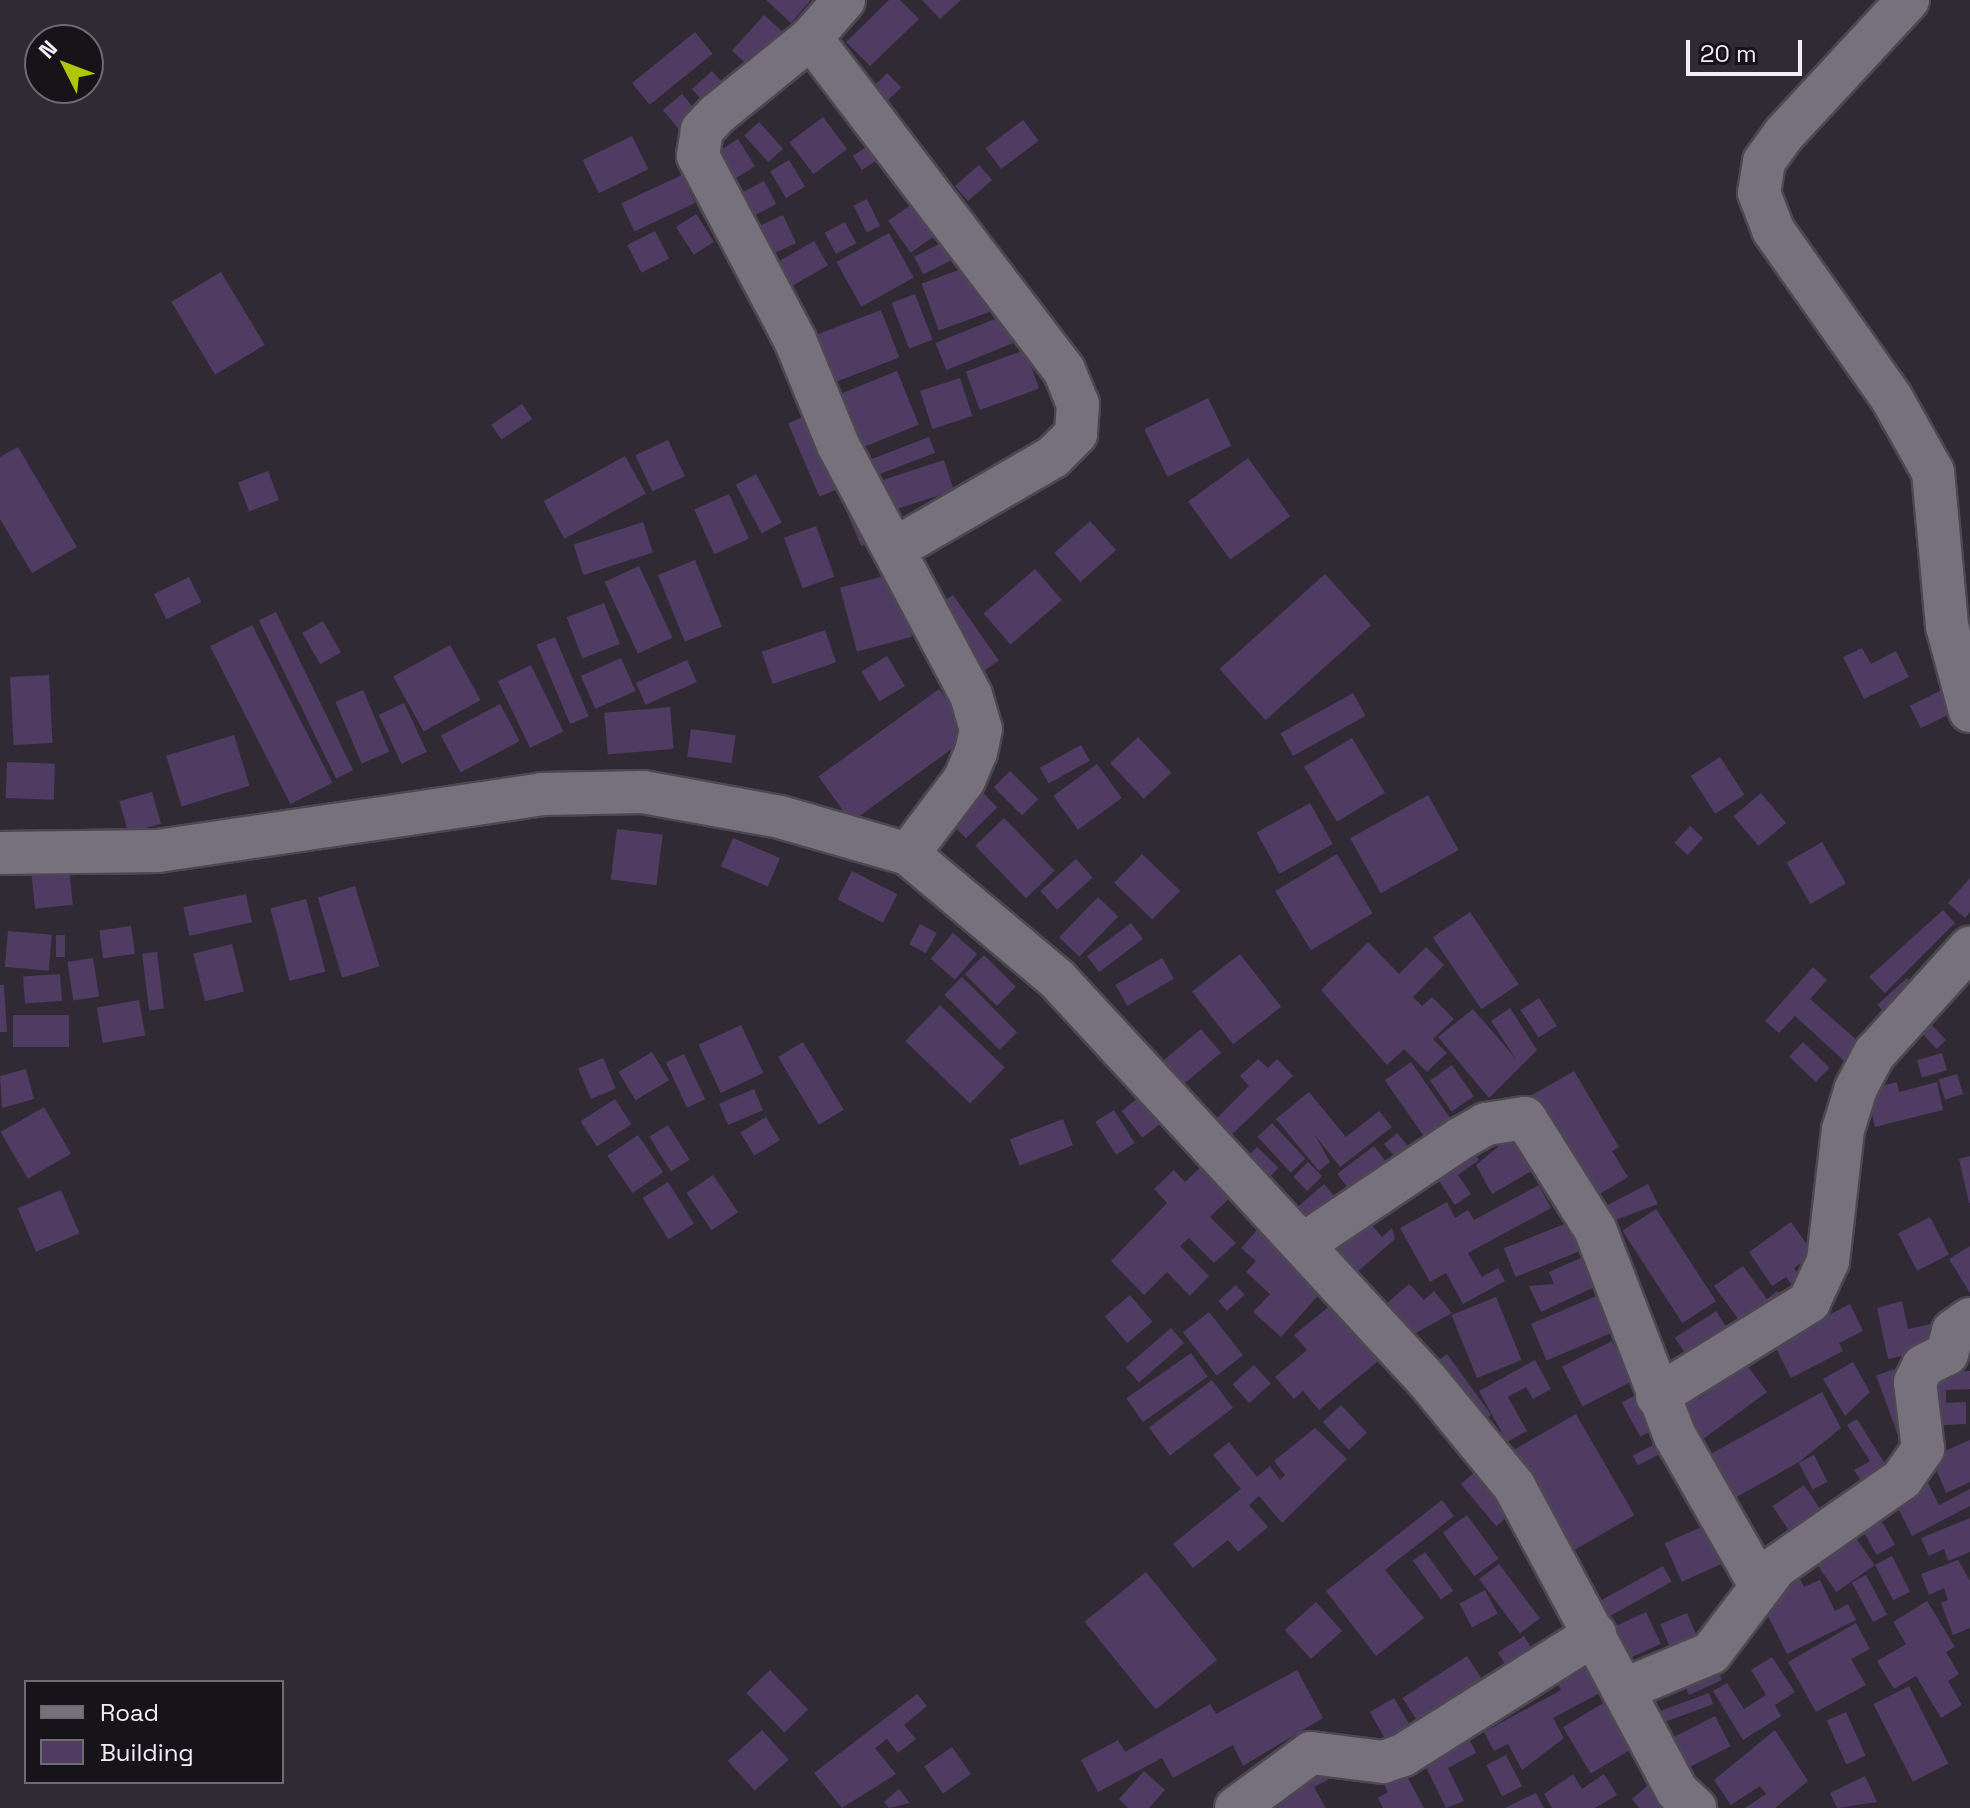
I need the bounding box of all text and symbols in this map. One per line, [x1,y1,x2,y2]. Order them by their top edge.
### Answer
north arrow [24,24,104,104]
scale bar [1690,24,1806,74]
text: N [32,34,63,64]
text: 20 m [1700,38,1757,69]
legend [24,1680,284,1784]
text: Road [100,1697,159,1728]
text: Building [100,1737,194,1768]

